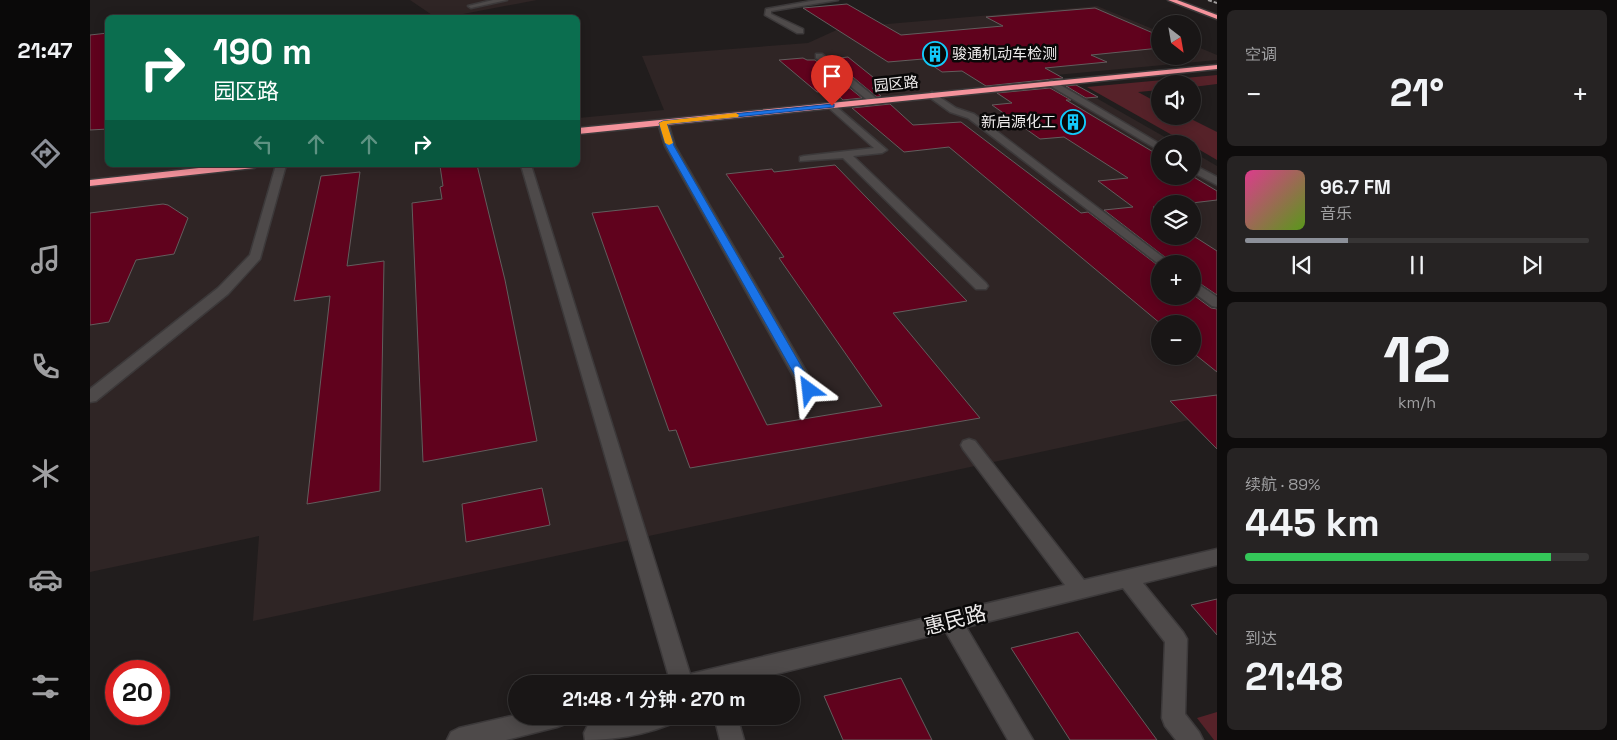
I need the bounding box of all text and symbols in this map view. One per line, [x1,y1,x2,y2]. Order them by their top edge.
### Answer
north arrow [1151,15,1201,65]
map controls [1151,15,1201,365]
text: 190 m [213,30,312,74]
icon: right [130,35,195,100]
text: 21:47 [18,36,72,64]
building icon: 骏通机动车检测 [922,41,948,67]
place label: 骏通机动车检测 [952,44,1057,63]
text: 空调 [1245,44,1277,65]
pin [811,55,853,106]
icon: arrive [818,62,846,90]
text: 21° [1390,69,1444,117]
street label: 园区路 [873,72,919,95]
button: sound [1151,75,1201,125]
text: − [1245,76,1262,112]
text: + [1572,76,1589,112]
text: 园区路 [213,77,279,105]
building icon: 新启源化工 [1060,109,1086,135]
place label: 新启源化工 [981,112,1056,131]
icon: left [249,130,277,158]
icon: ahead [302,130,330,158]
icon: ahead [355,130,383,158]
icon: right [408,130,436,158]
button: search [1151,135,1201,185]
icon: directions [28,136,63,171]
text: 96.7 FM [1320,175,1391,200]
button: layers [1151,195,1201,245]
text: 音乐 [1320,203,1352,224]
icon: music [28,242,63,277]
icon: previous [1288,251,1316,279]
icon: pause [1403,251,1431,279]
icon: next [1518,251,1546,279]
button: + [1151,255,1201,305]
button: − [1151,315,1201,365]
text: 12 [1383,318,1451,401]
icon: phone [28,349,63,384]
position arrow [782,363,834,415]
text: km/h [1398,392,1436,413]
icon: climate [28,456,63,491]
text: 续航 · 89% [1245,474,1320,495]
text: 445 km [1245,499,1380,547]
icon: car [28,562,63,597]
street label: 惠民路 [921,599,989,640]
text: 到达 [1245,628,1277,649]
text: 21:48 [1245,653,1343,701]
speed limit sign: 20 [105,660,170,725]
icon: filters [28,669,63,704]
text: 21:48 · 1 分钟 · 270 m [563,687,745,712]

